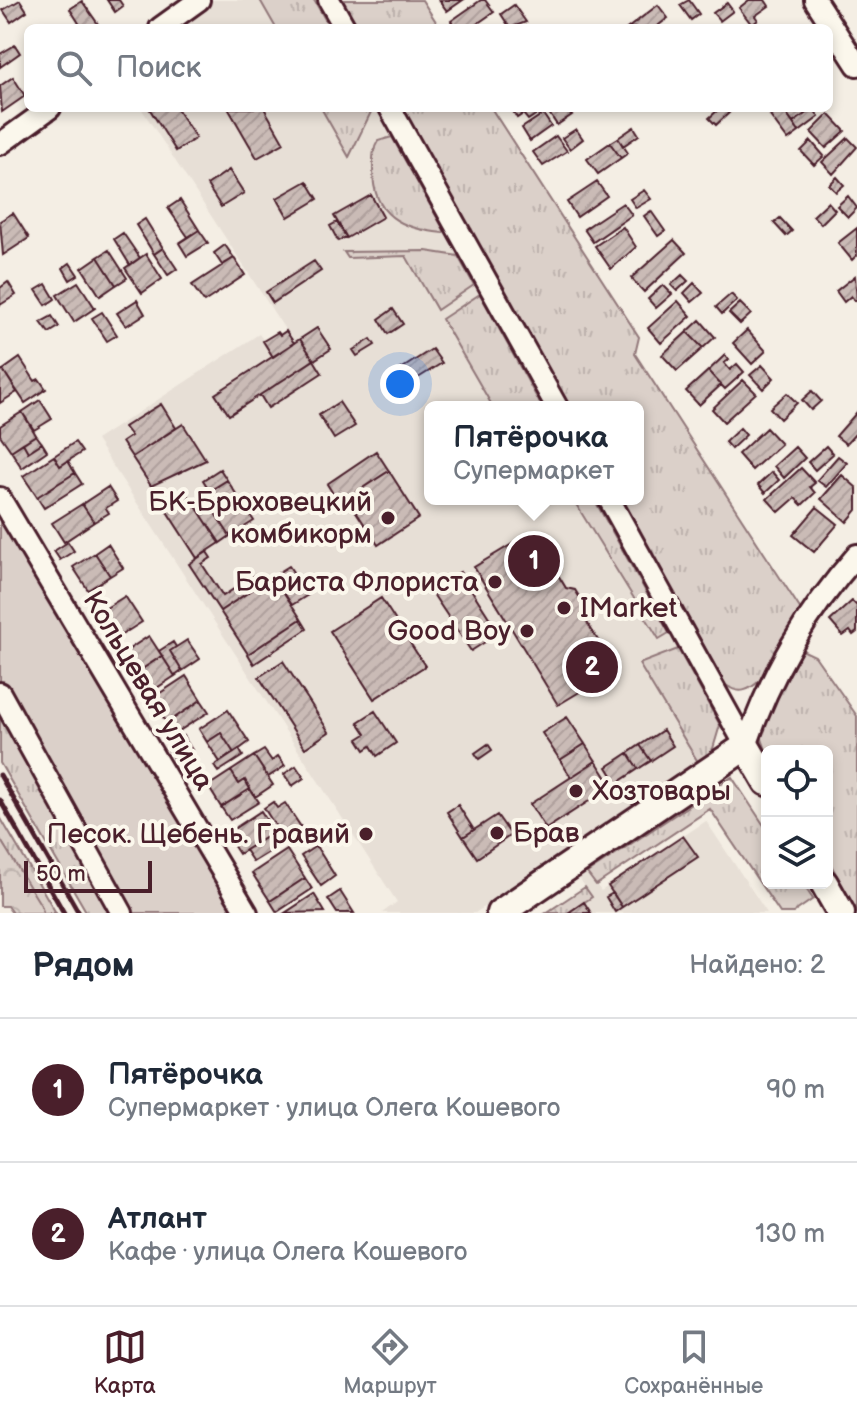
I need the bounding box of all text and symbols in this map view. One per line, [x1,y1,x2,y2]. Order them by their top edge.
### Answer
search box [24,24,833,112]
icon: search [52,46,96,90]
text: Поиск [116,50,202,86]
your location [380,364,420,404]
popup [424,401,644,505]
text: Пятёрочка [453,420,608,456]
text: Супермаркет [453,456,615,487]
place label: БК-Брюховецкий комбикорм [148,486,372,551]
marker: БК-Брюховецкий комбикорм [379,509,397,527]
pin: 1 [508,531,560,591]
place label: Бариста Флориста [235,566,479,599]
marker: Бариста Флориста [486,573,504,591]
street label: Кольцевая улица [76,586,221,797]
place label: IMarket [580,592,678,625]
marker: IMarket [555,599,573,617]
place label: Good Boy [387,615,511,648]
marker: Good Boy [518,622,536,640]
pin: 2 [566,637,618,697]
map controls [761,745,833,889]
button: locate [761,745,833,817]
place label: Хозтовары [592,775,731,808]
marker: Хозтовары [567,782,585,800]
place label: Брав [513,817,580,850]
button: layers [761,817,833,889]
place label: Песок. Щебень. Гравий [47,818,350,851]
marker: Брав [488,824,506,842]
marker: Песок. Щебень. Гравий [357,825,375,843]
scale bar [24,857,152,893]
text: 50 m [36,861,86,888]
text: Рядом [32,945,134,986]
text: Найдено: 2 [689,950,825,981]
text: Пятёрочка [108,1057,263,1093]
text: 1 [53,1075,63,1106]
text: 90 m [766,1075,825,1106]
text: Супермаркет · улица Олега Кошевого [108,1093,560,1124]
text: Атлант [108,1201,207,1237]
text: 2 [50,1219,66,1250]
text: 130 m [755,1219,825,1250]
text: Кафе · улица Олега Кошевого [108,1237,467,1268]
tab: Карта [94,1325,156,1400]
tab: Маршрут [343,1325,437,1400]
tab: Сохранённые [624,1325,763,1400]

